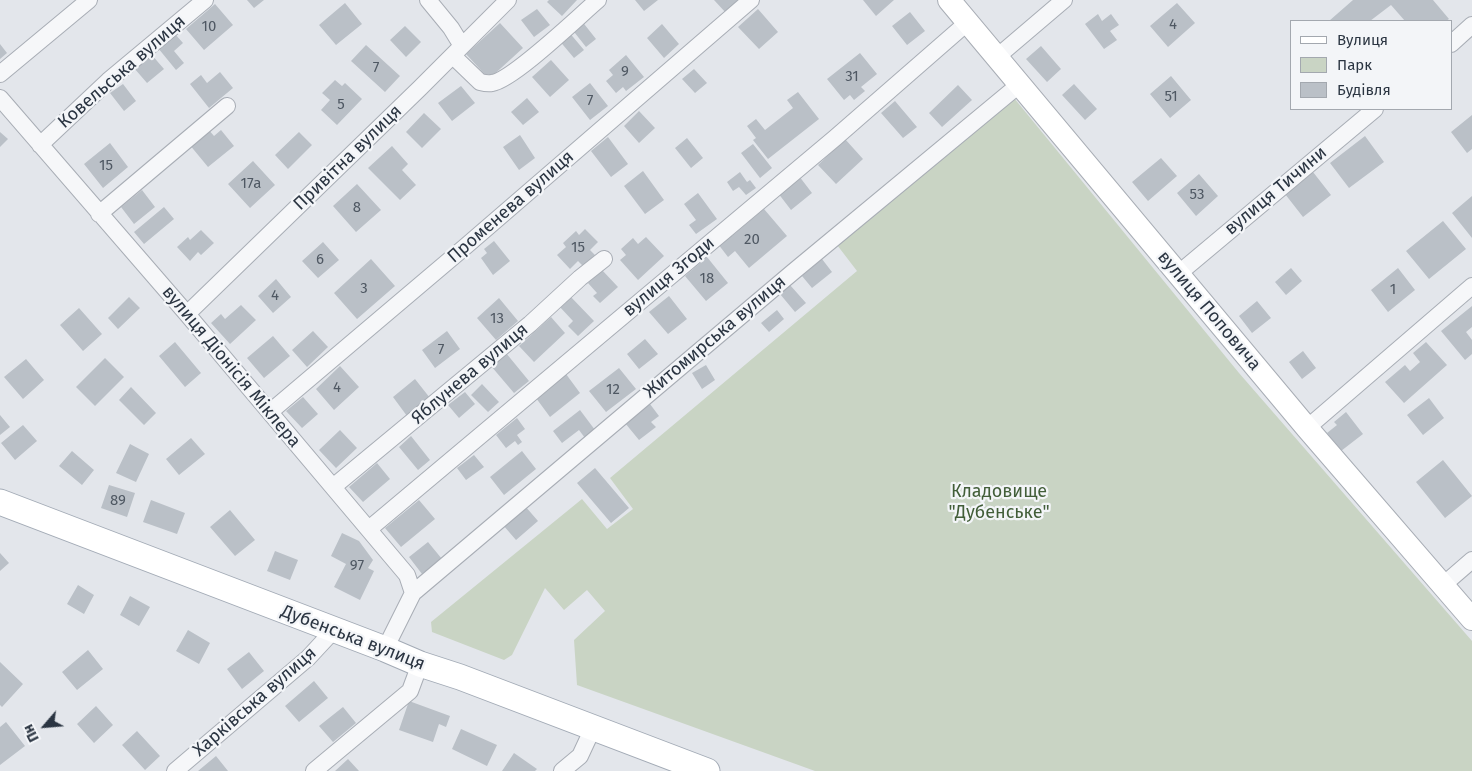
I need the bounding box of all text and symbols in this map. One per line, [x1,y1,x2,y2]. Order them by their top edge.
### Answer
street label: Ковельська вулиця [54,11,190,133]
house number: 4 [1169,16,1177,34]
house number: 10 [202,18,216,36]
legend [1290,20,1452,110]
text: Вулиця [1337,31,1388,49]
text: Парк [1337,56,1372,74]
house number: 7 [373,59,379,77]
house number: 9 [621,63,629,81]
house number: 31 [845,68,859,86]
text: Будівля [1337,81,1391,99]
house number: 51 [1164,88,1178,106]
house number: 7 [587,92,593,110]
house number: 5 [337,96,345,114]
street label: Привітна вулиця [289,101,407,215]
street label: вулиця Тичини [1221,142,1331,240]
street label: Променева вулиця [443,146,579,268]
house number: 15 [99,157,113,175]
house number: 17а [241,175,261,193]
house number: 53 [1190,186,1204,204]
house number: 8 [353,199,361,217]
house number: 20 [744,231,760,249]
street label: вулиця Згоди [619,232,719,322]
house number: 15 [571,239,585,257]
street label: вулиця Поповича [1153,247,1265,375]
house number: 6 [316,251,324,269]
house number: 18 [700,270,714,288]
street label: Житомирська вулиця [639,271,791,403]
house number: 3 [360,280,368,298]
house number: 1 [1390,281,1396,299]
street label: вулиця Діонісія Міклера [157,282,305,452]
house number: 4 [271,287,279,305]
house number: 13 [490,310,504,328]
street label: Яблунева вулиця [407,319,533,429]
house number: 7 [438,341,444,359]
house number: 4 [333,379,341,397]
house number: 12 [606,381,620,399]
park label: Кладовище "Дубенське" [948,481,1050,524]
house number: 89 [110,492,126,510]
house number: 97 [350,557,364,575]
street label: Дубенська вулиця [278,601,428,675]
street label: Харківська вулиця [189,643,321,761]
north arrow [20,701,70,751]
text: Пн [20,721,43,745]

